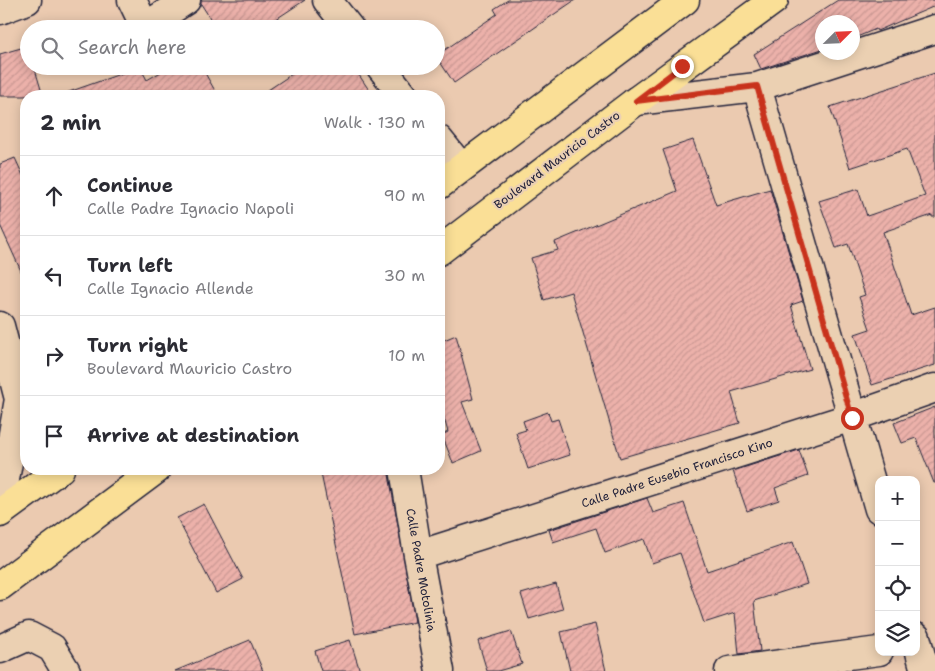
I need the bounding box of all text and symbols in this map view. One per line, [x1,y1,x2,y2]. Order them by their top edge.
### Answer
north arrow [815,15,860,60]
search box [20,20,445,75]
icon: search [38,34,66,62]
text: Search here [78,35,187,60]
route end [671,55,694,78]
street label: Boulevard Mauricio Castro [491,107,623,213]
text: 2 min [40,109,101,137]
text: Walk · 130 m [324,112,425,133]
text: Continue [87,173,173,198]
icon: ahead [40,182,68,210]
text: 90 m [384,185,425,206]
text: Calle Padre Ignacio Napoli [87,198,294,219]
text: Turn left [87,253,173,278]
icon: left [40,262,68,290]
text: 30 m [384,265,425,286]
text: Calle Ignacio Allende [87,278,254,299]
text: Turn right [87,333,188,358]
icon: right [40,342,68,370]
text: 10 m [388,345,425,366]
text: Boulevard Mauricio Castro [87,358,292,379]
route start [841,407,864,430]
icon: arrive [40,422,68,450]
text: Arrive at destination [87,423,299,448]
street label: Calle Padre Eusebio Francisco Kino [579,434,775,512]
map controls [875,476,920,656]
button: + [875,476,920,521]
street label: Calle Padre Motolinia [402,507,440,633]
button: − [875,521,920,566]
button: locate [875,566,920,611]
button: layers [875,611,920,656]

